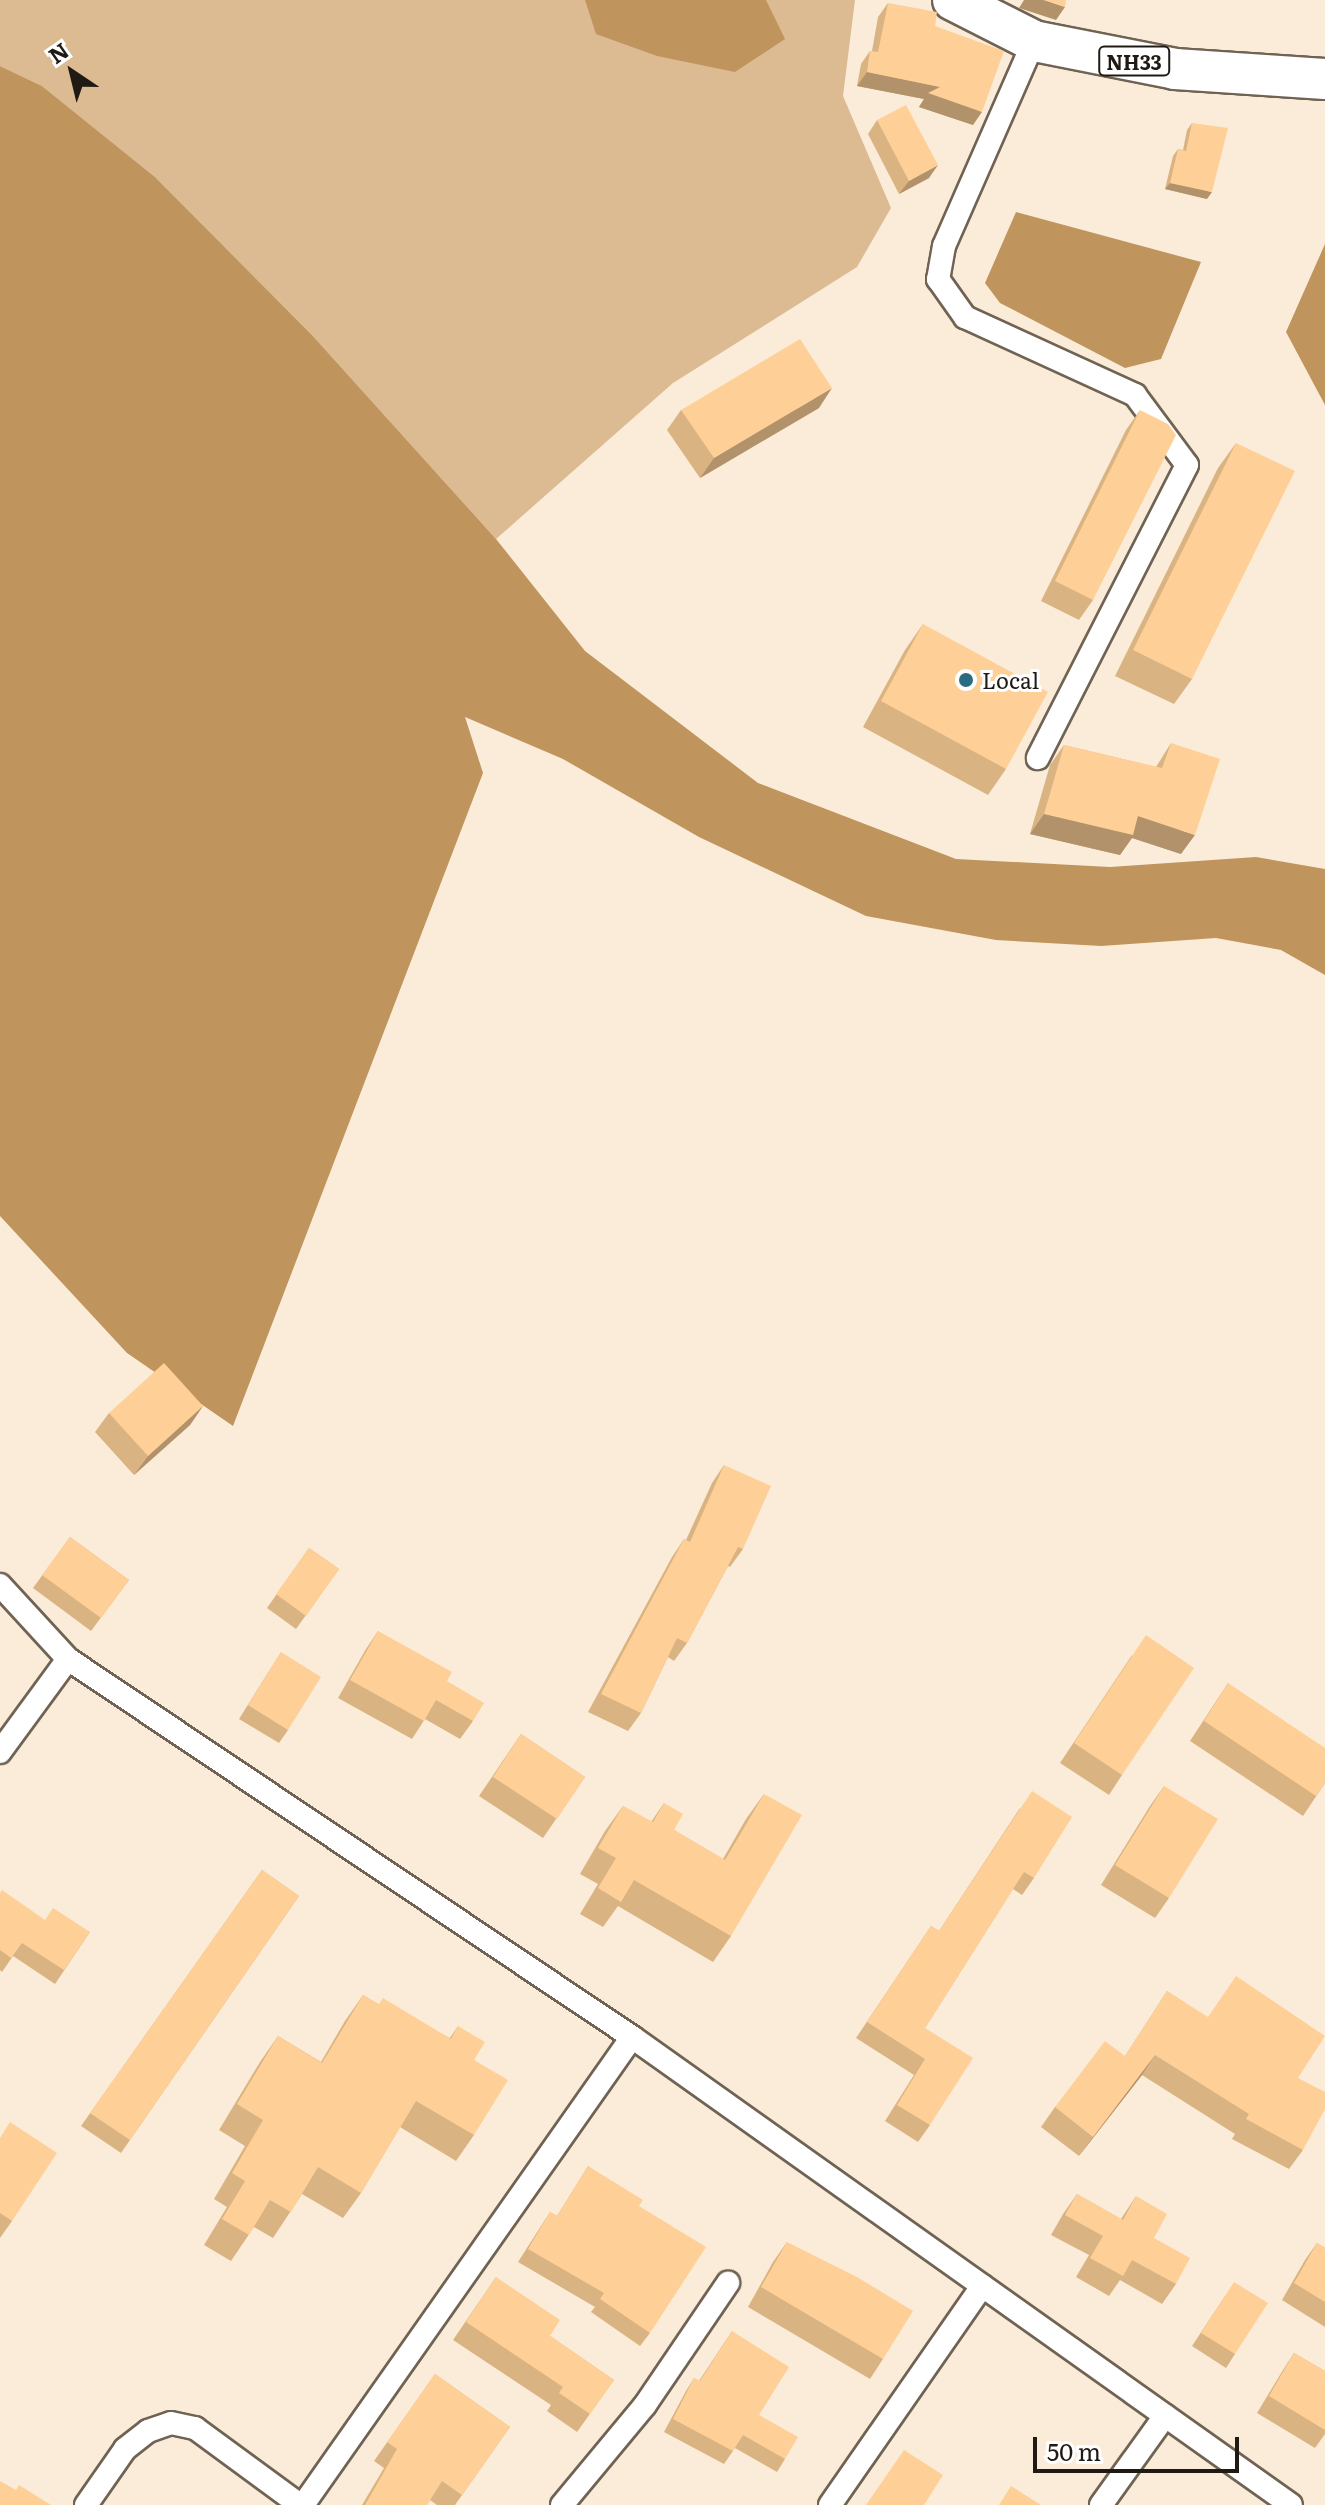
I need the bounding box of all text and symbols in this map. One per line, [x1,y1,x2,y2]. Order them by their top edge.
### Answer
north arrow [32,32,112,112]
text: N [41,33,75,71]
road number: NH33 [1098,45,1170,77]
place label: Local [982,667,1039,693]
marker: Local [957,671,975,689]
scale bar [1037,2421,1243,2471]
text: 50 m [1047,2433,1101,2468]

